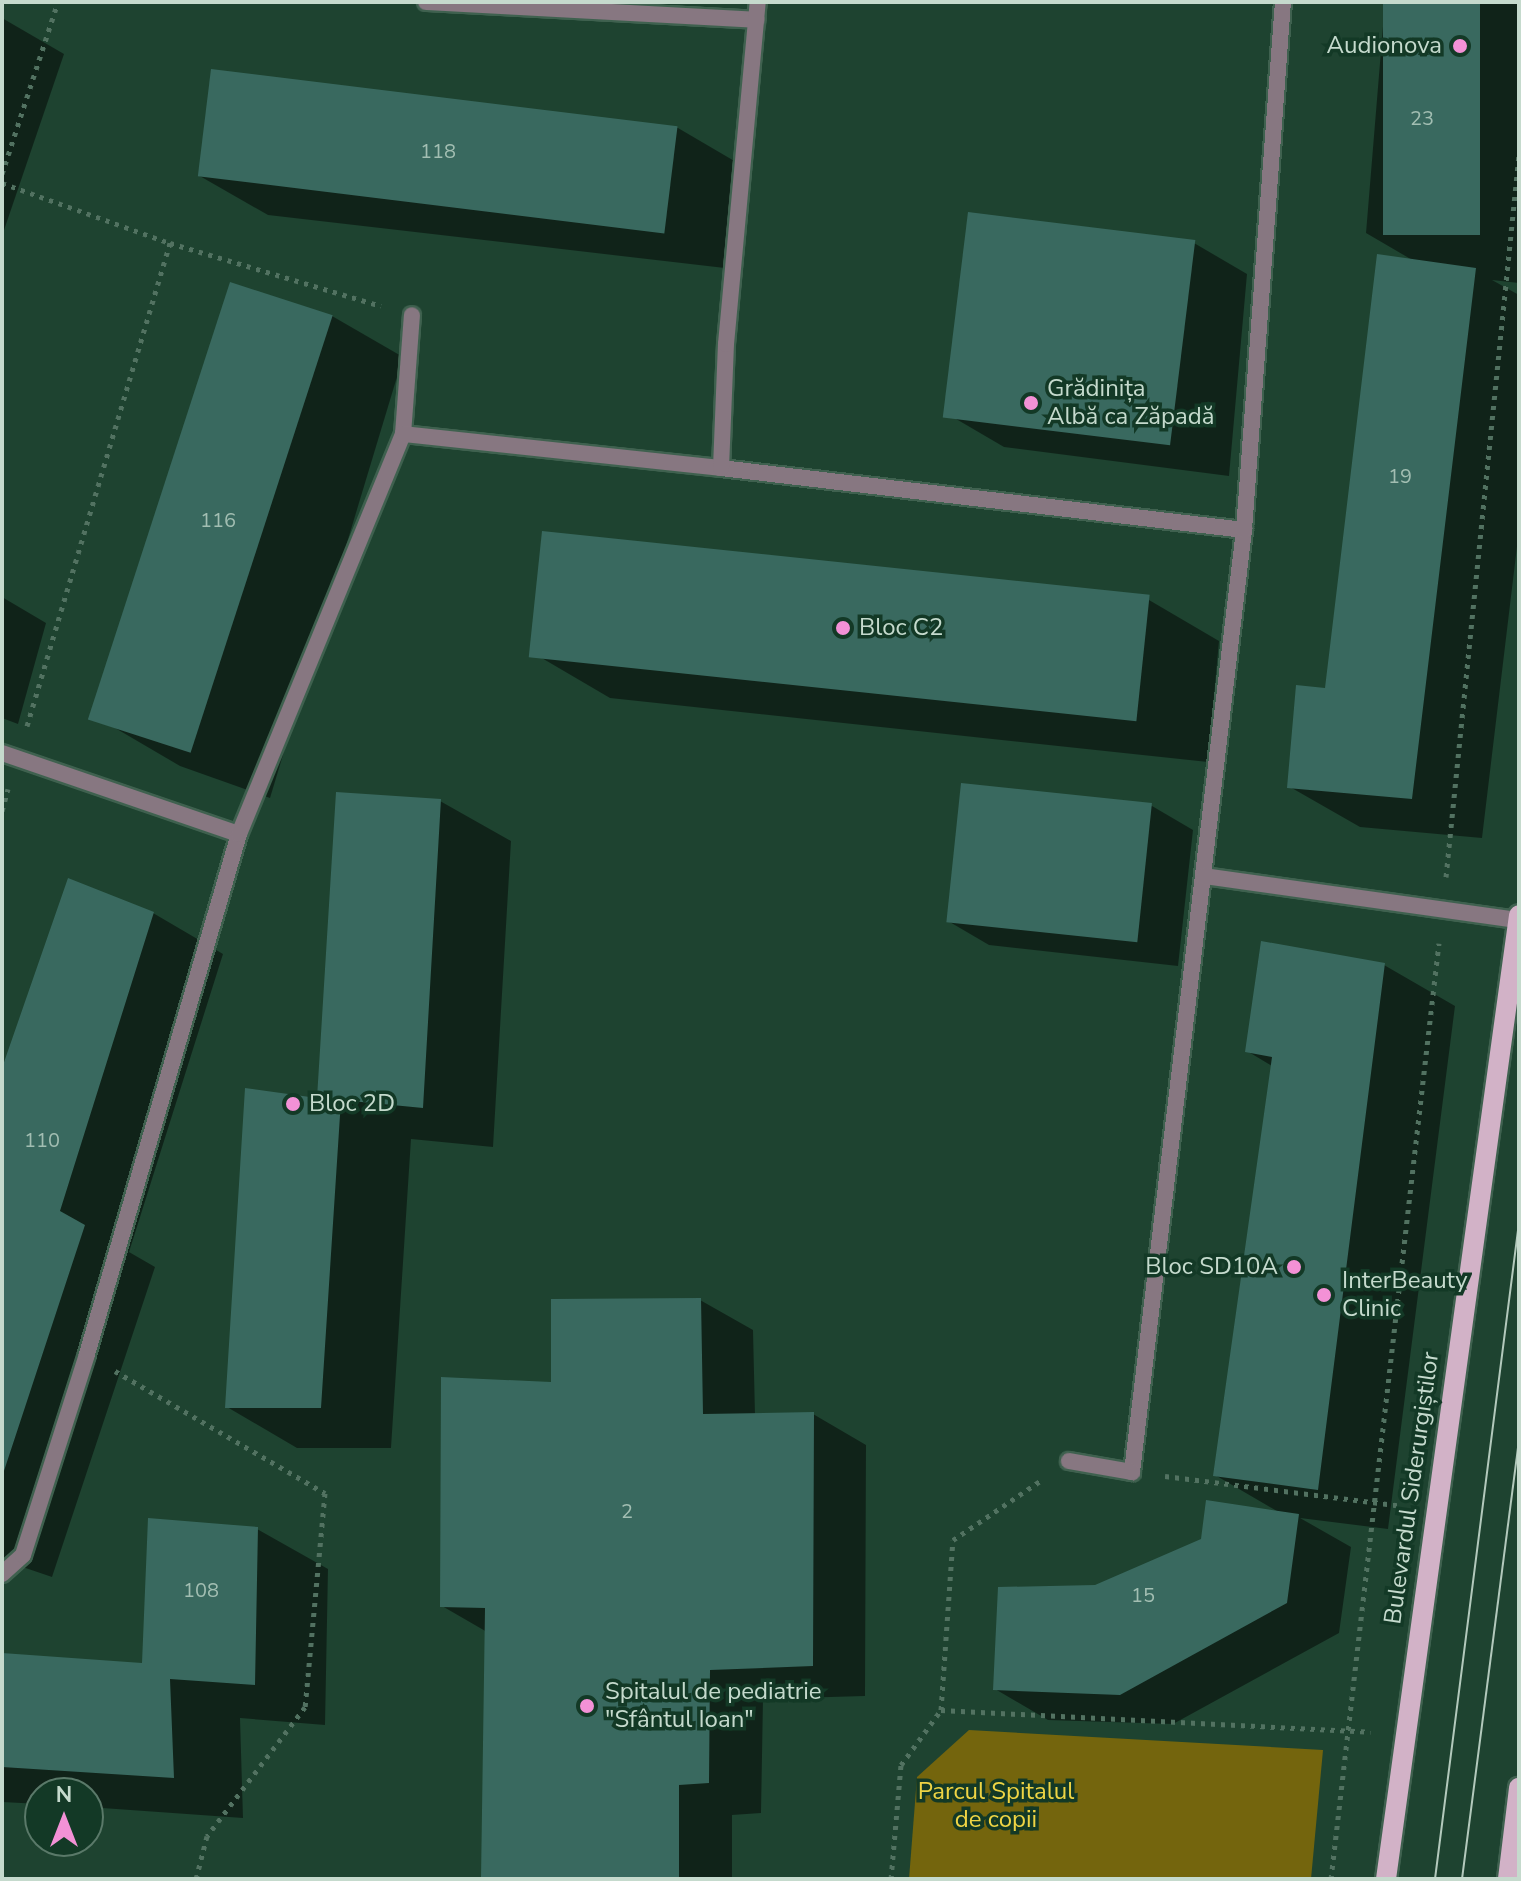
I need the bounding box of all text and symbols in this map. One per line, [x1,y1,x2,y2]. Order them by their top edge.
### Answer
place label: Audionova [1326,32,1442,60]
marker: Audionova [1449,35,1471,57]
house number: 23 [1410,106,1434,130]
house number: 118 [420,139,456,163]
place label: Grădinița Albă ca Zăpadă [1047,375,1214,431]
marker: Grădinița Albă ca Zăpadă [1022,394,1040,412]
house number: 19 [1388,464,1412,488]
house number: 116 [200,508,236,532]
place label: Bloc C2 [859,614,943,642]
marker: Bloc C2 [834,619,852,637]
place label: Bloc 2D [309,1090,395,1118]
marker: Bloc 2D [284,1095,302,1113]
house number: 110 [24,1128,60,1152]
place label: Bloc SD10A [1145,1253,1278,1281]
marker: Bloc SD10A [1285,1258,1303,1276]
place label: InterBeauty Clinic [1342,1267,1467,1323]
marker: InterBeauty Clinic [1313,1284,1335,1306]
street label: Bulevardul Siderurgiștilor [1379,1350,1445,1626]
house number: 2 [621,1499,633,1523]
house number: 108 [183,1578,219,1602]
house number: 15 [1131,1583,1155,1607]
place label: Spitalul de pediatrie "Sfântul Ioan" [605,1678,822,1734]
marker: Spitalul de pediatrie "Sfântul Ioan" [576,1695,598,1717]
north arrow [24,1777,104,1857]
park label: Parcul Spitalul de copii [918,1778,1074,1834]
text: N [56,1780,72,1810]

